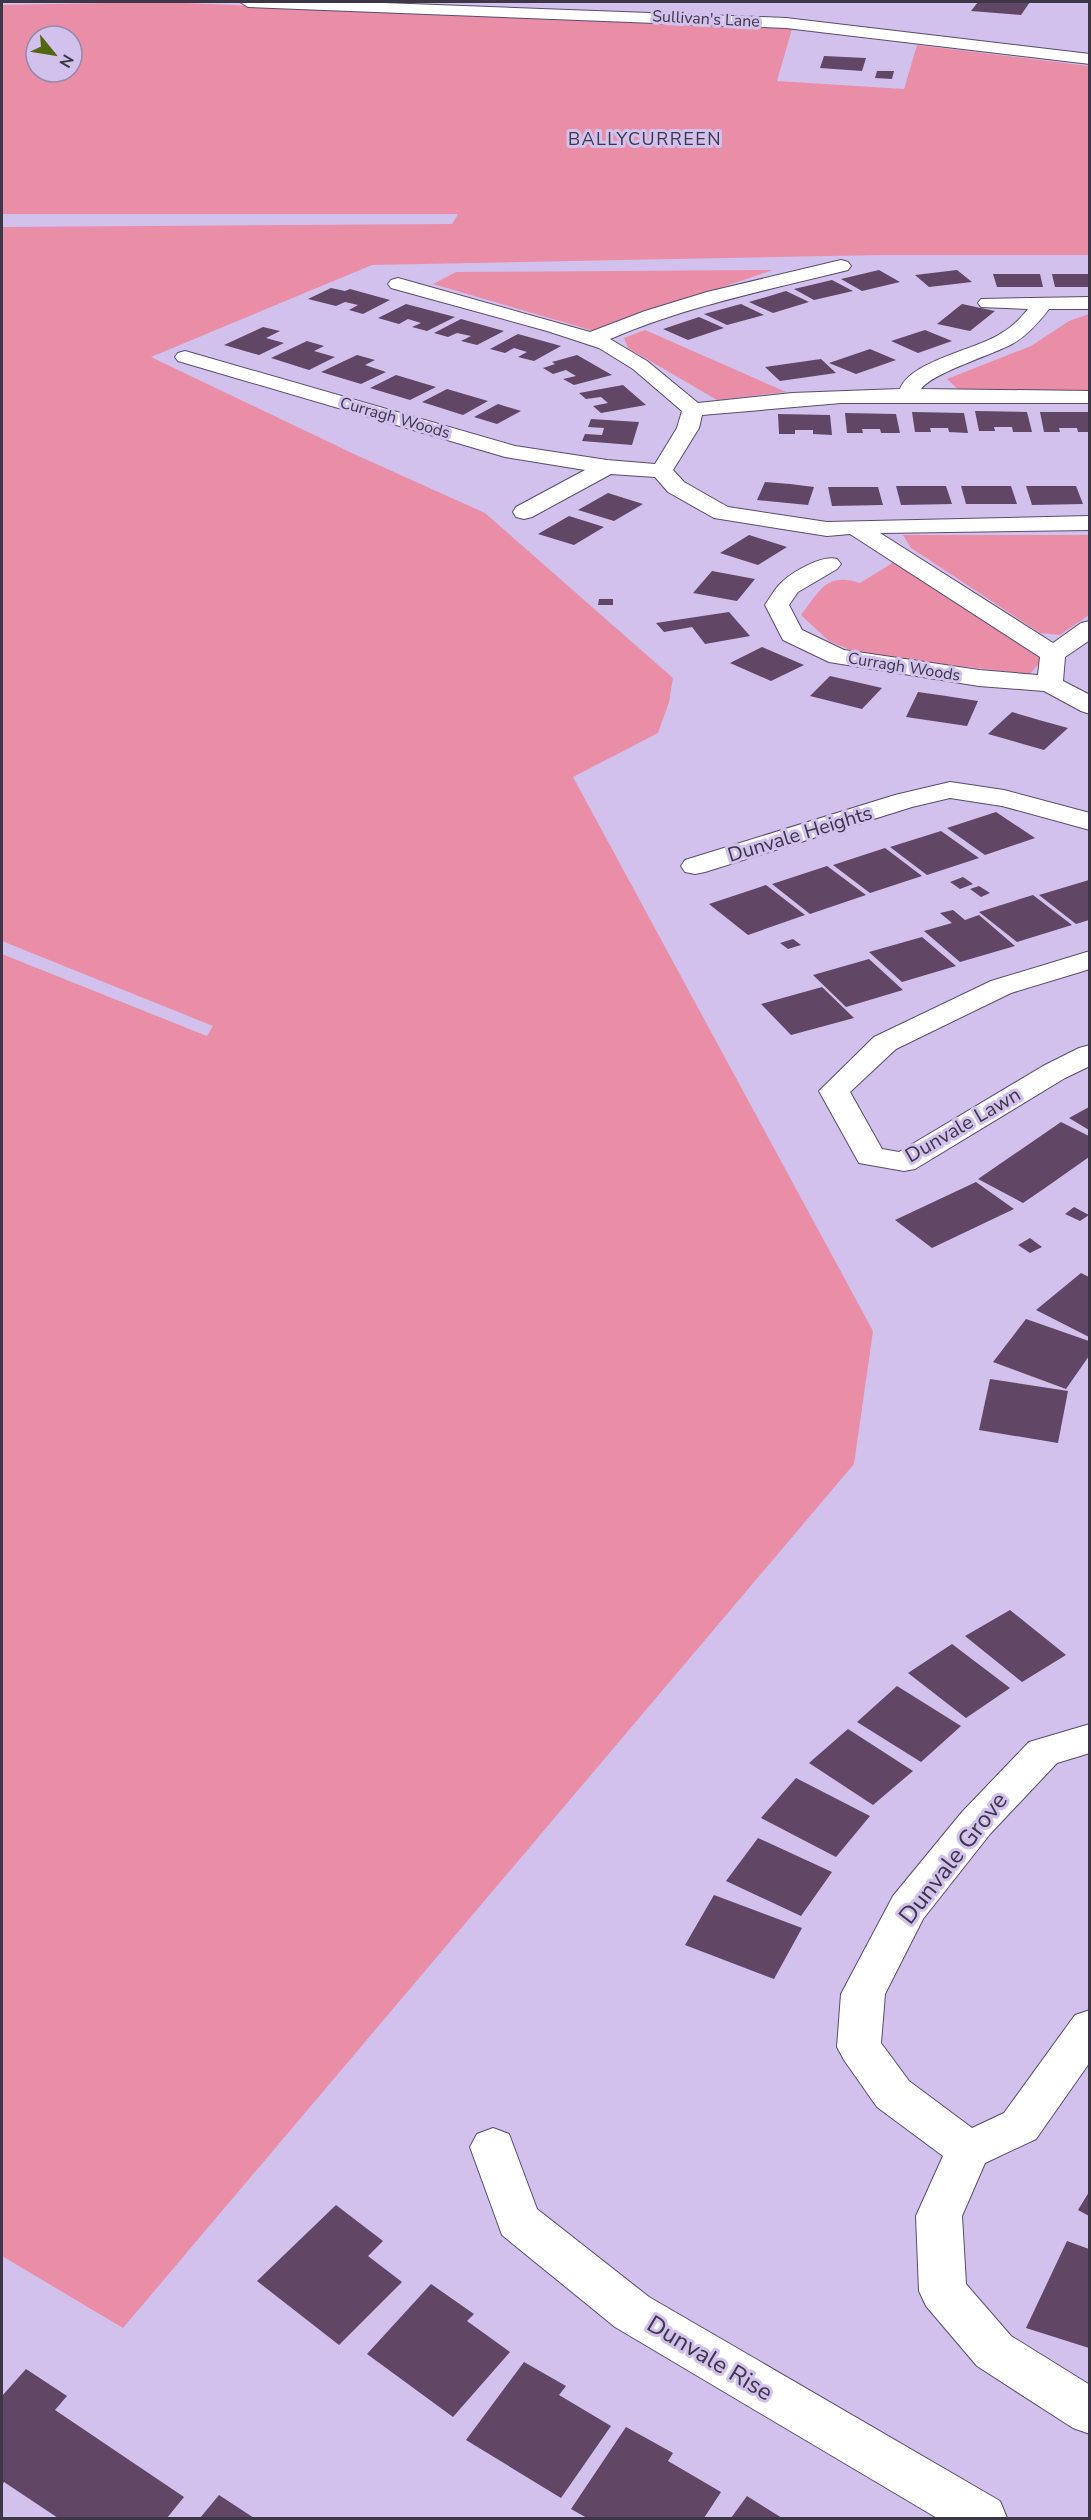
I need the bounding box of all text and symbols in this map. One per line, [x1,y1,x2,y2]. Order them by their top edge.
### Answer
street label: Sullivan's Lane [652,5,760,33]
north arrow [24,24,84,84]
text: N [54,50,79,72]
district label: BALLYCURREEN [568,127,722,151]
street label: Curragh Woods [337,392,453,444]
street label: Curragh Woods [846,647,962,687]
street label: Dunvale Heights [724,799,876,869]
street label: Dunvale Lawn [900,1081,1026,1169]
street label: Dunvale Grove [891,1785,1015,1931]
street label: Dunvale Rise [641,2308,779,2408]

